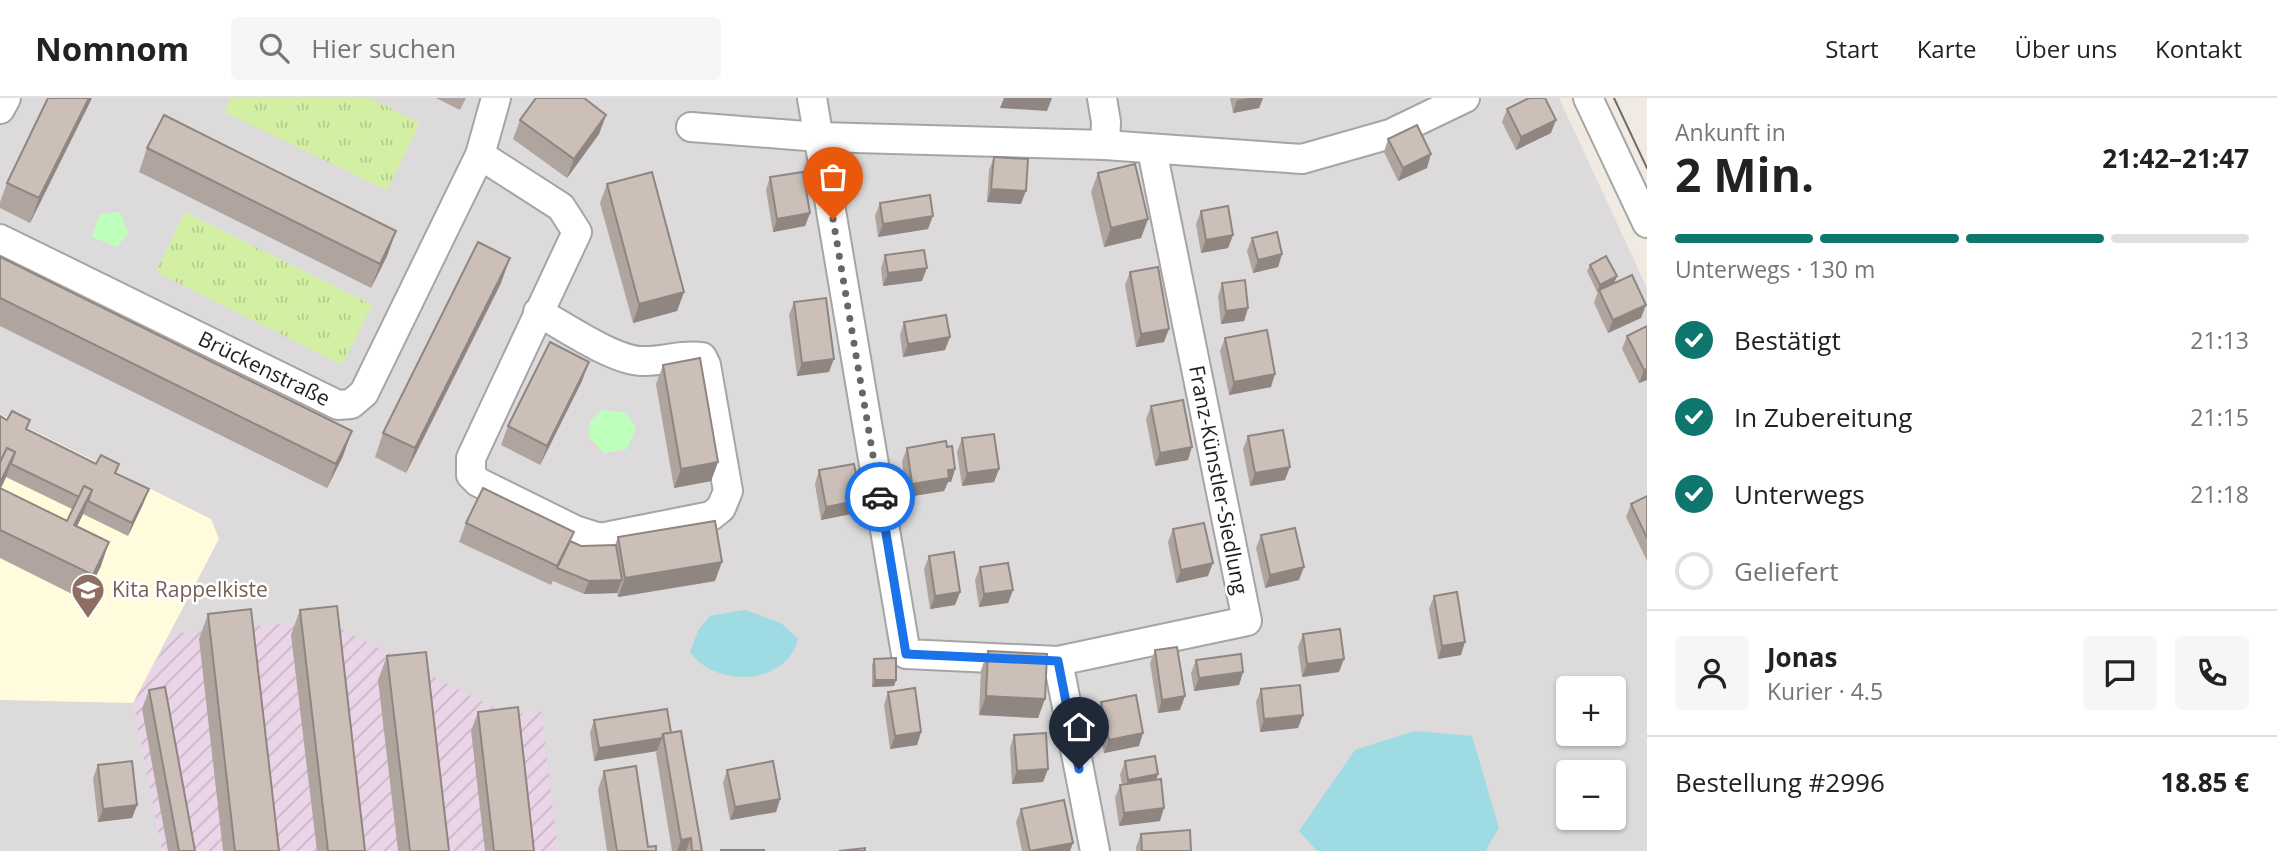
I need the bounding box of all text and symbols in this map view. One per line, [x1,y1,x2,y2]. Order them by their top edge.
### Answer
search box [231,17,721,80]
text: Nomnom [35,26,189,71]
icon: search [255,29,293,67]
text: Hier suchen [311,30,456,66]
text: Start [1825,32,1879,65]
text: Karte [1917,32,1977,65]
text: Über uns [2015,32,2117,65]
text: Kontakt [2155,32,2242,65]
text: Ankunft in [1675,116,1786,148]
text: 21:42–21:47 [2102,140,2249,176]
text: 2 Min. [1675,143,1814,205]
pin [803,147,863,219]
icon: bag [814,158,852,196]
text: Unterwegs · 130 m [1675,253,1875,285]
icon: check [1675,321,1713,359]
text: Bestätigt [1734,322,1841,358]
street label: Brückenstraße [194,324,335,412]
text: 21:13 [2190,324,2249,356]
street label: Franz-Künstler-Siedlung [1183,363,1255,597]
icon: check [1675,398,1713,436]
text: In Zubereitung [1734,399,1912,435]
text: 21:15 [2190,401,2249,433]
courier [845,462,915,532]
icon: check [1675,475,1713,513]
text: Unterwegs [1734,476,1865,512]
icon: car [861,478,899,516]
text: 21:18 [2190,478,2249,510]
text: Geliefert [1734,553,1838,589]
school or university icon: Kita Rappelkiste [69,571,107,620]
place label: Kita Rappelkiste [112,575,268,603]
button: person [1675,636,1749,710]
button: chat [2083,636,2157,710]
button: phone [2175,636,2249,710]
text: Jonas [1767,639,1837,675]
text: Kurier · 4.5 [1767,675,1883,707]
map controls [1556,676,1626,830]
button: + [1556,676,1626,746]
pin [1049,697,1109,769]
icon: home [1060,708,1098,746]
button: − [1556,760,1626,830]
text: Bestellung #2996 [1675,764,1885,800]
text: 18.85 € [2161,764,2249,800]

